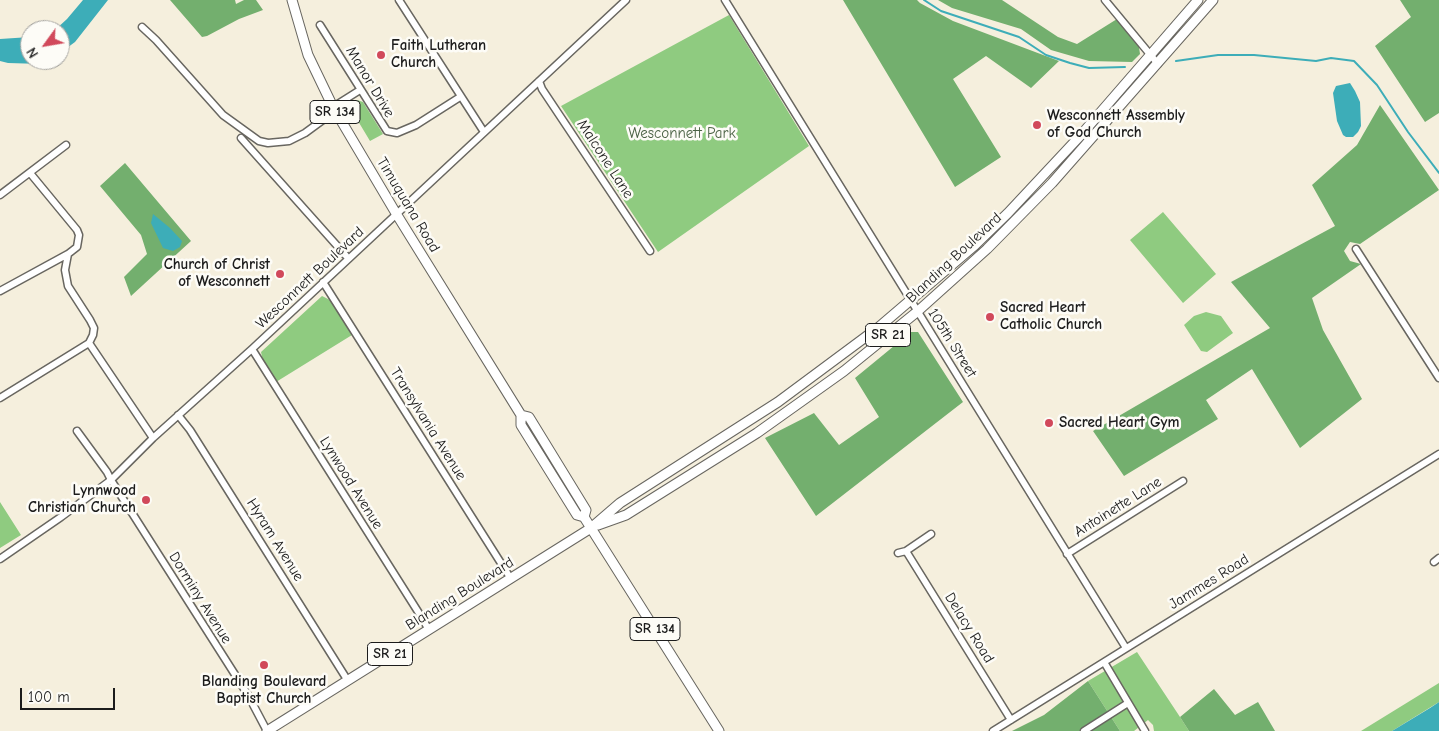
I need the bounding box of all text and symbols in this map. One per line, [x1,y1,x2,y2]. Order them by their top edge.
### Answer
north arrow [20,20,70,70]
place label: Faith Lutheran Church [391,37,486,72]
street label: Manor Drive [342,43,398,121]
text: N [23,44,42,61]
marker: Faith Lutheran Church [375,49,387,61]
road number: SR 134 [310,100,360,124]
place label: Wesconnett Assembly of God Church [1047,107,1185,142]
street label: Malcone Lane [573,116,637,202]
marker: Wesconnett Assembly of God Church [1031,119,1043,131]
park label: Wesconnett Park [628,125,736,143]
street label: Timuquana Road [373,154,443,256]
street label: Blanding Boulevard [902,209,1006,307]
street label: Wesconnett Boulevard [252,223,368,333]
place label: Church of Christ of Wesconnett [164,256,270,291]
marker: Church of Christ of Wesconnett [274,268,286,280]
place label: Sacred Heart Catholic Church [1000,299,1102,334]
street label: 105th Street [924,305,980,381]
marker: Sacred Heart Catholic Church [984,311,996,323]
road number: SR 21 [866,324,910,346]
street label: Transylvania Avenue [386,364,470,484]
place label: Sacred Heart Gym [1059,414,1179,432]
marker: Sacred Heart Gym [1043,417,1055,429]
street label: Lynwood Avenue [315,433,387,533]
street label: Antoinette Lane [1071,473,1165,541]
place label: Lynnwood Christian Church [28,482,136,517]
marker: Lynnwood Christian Church [140,494,152,506]
street label: Hyram Avenue [242,495,308,585]
street label: Dorminy Avenue [165,549,235,647]
street label: Jammes Road [1166,550,1252,614]
street label: Blanding Boulevard [403,553,517,635]
street label: Delacy Road [940,590,998,666]
road number: SR 134 [630,618,680,640]
road number: SR 21 [368,642,412,666]
marker: Blanding Boulevard Baptist Church [258,659,270,671]
place label: Blanding Boulevard Baptist Church [202,673,326,708]
scale bar [22,678,118,710]
text: 100 m [28,688,70,706]

